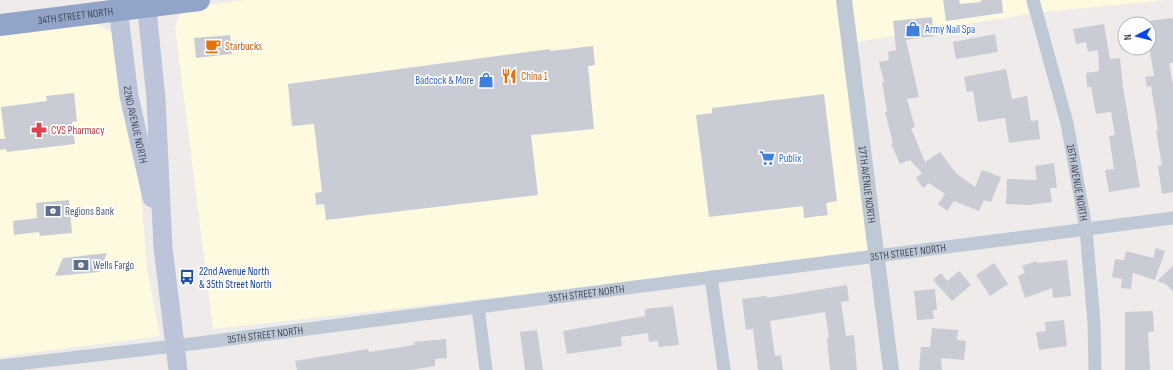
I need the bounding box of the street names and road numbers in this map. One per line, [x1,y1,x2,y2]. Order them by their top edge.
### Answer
street label: 34TH STREET NORTH [37,5,114,27]
street label: 22ND AVENUE NORTH [121,85,150,165]
street label: 16TH AVENUE NORTH [1064,143,1090,222]
street label: 17TH AVENUE NORTH [856,145,878,224]
street label: 35TH STREET NORTH [869,241,947,264]
street label: 35TH STREET NORTH [548,282,625,305]
street label: 35TH STREET NORTH [226,324,304,346]

